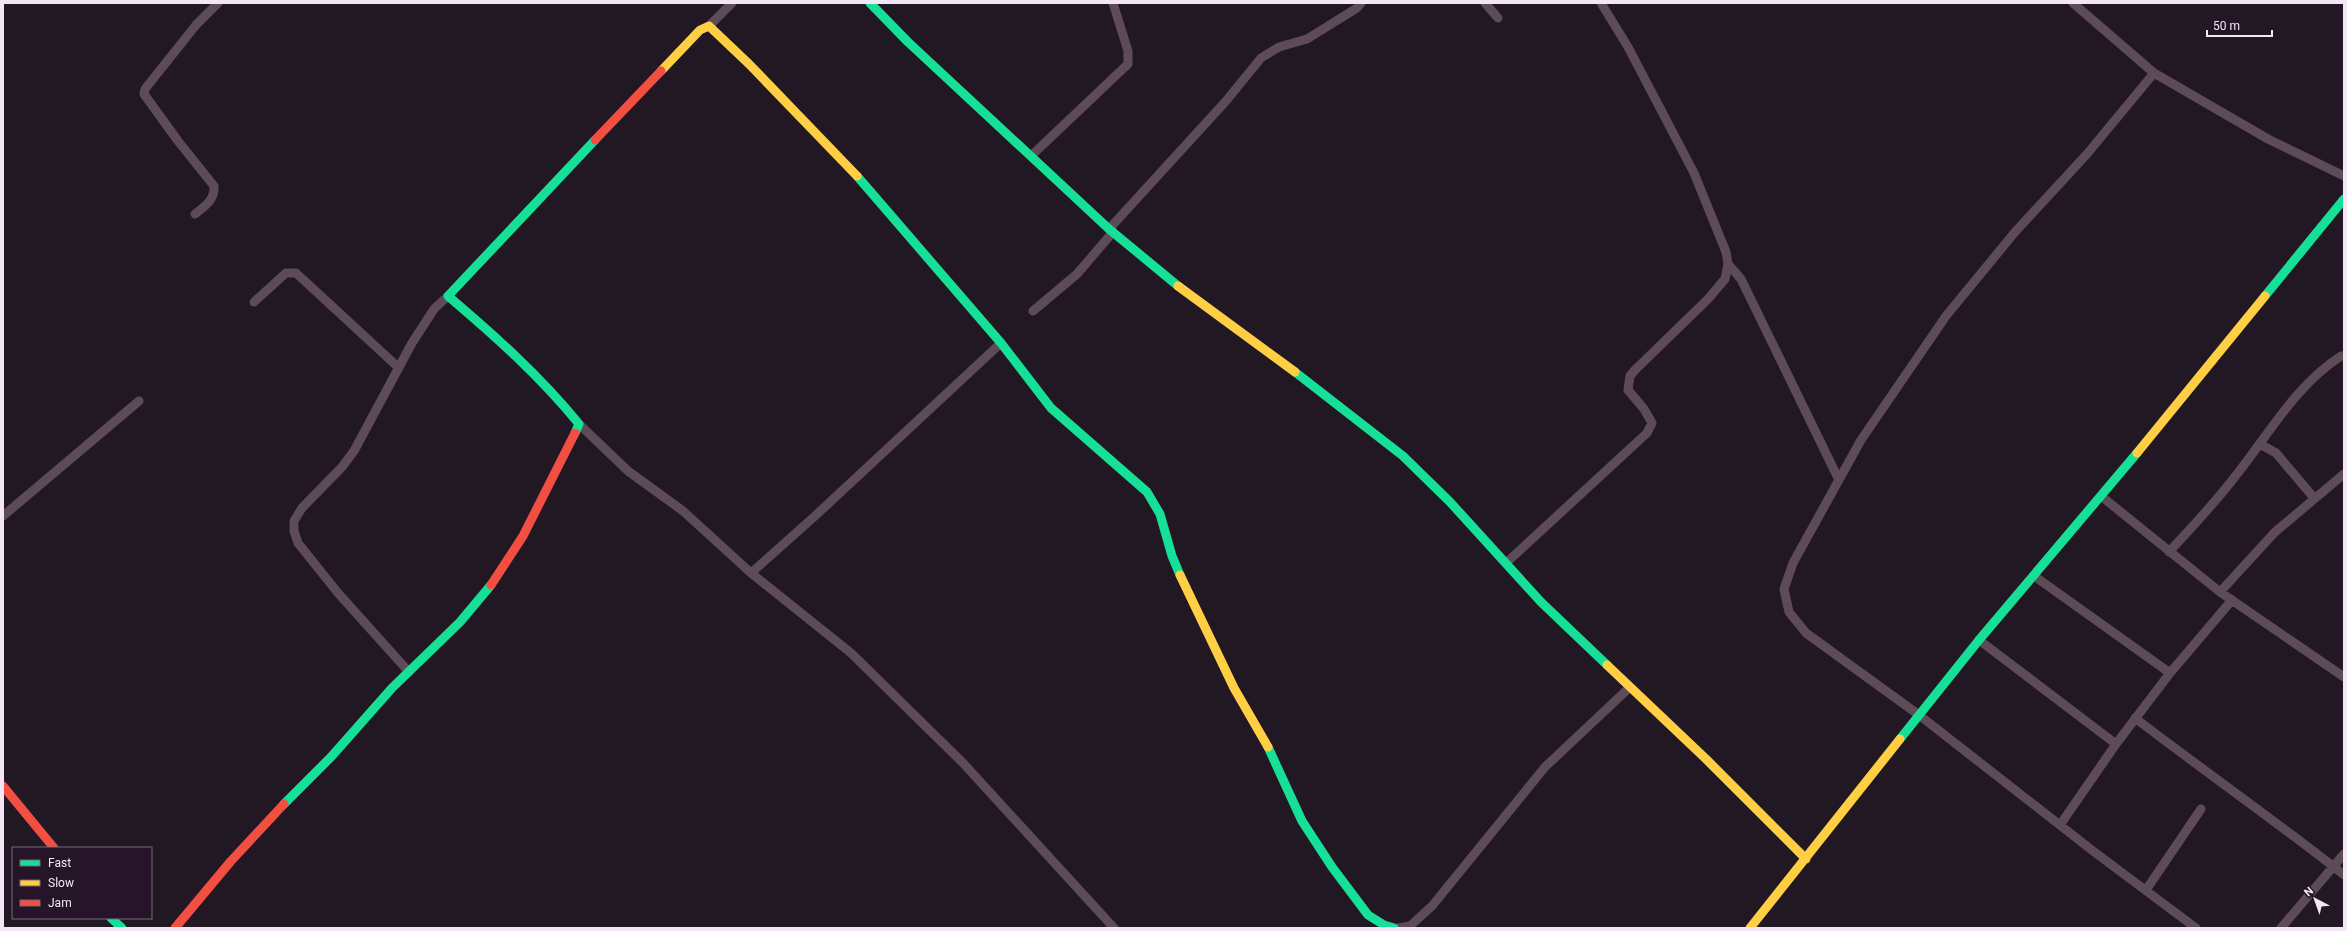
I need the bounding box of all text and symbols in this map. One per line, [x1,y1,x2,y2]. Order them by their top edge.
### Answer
scale bar [2207,12,2272,38]
text: 50 m [2213,19,2240,33]
legend [12,847,152,919]
text: Fast [48,856,71,870]
text: Slow [48,876,74,890]
north arrow [2295,879,2335,919]
text: N [2302,884,2316,899]
text: Jam [48,896,72,910]

